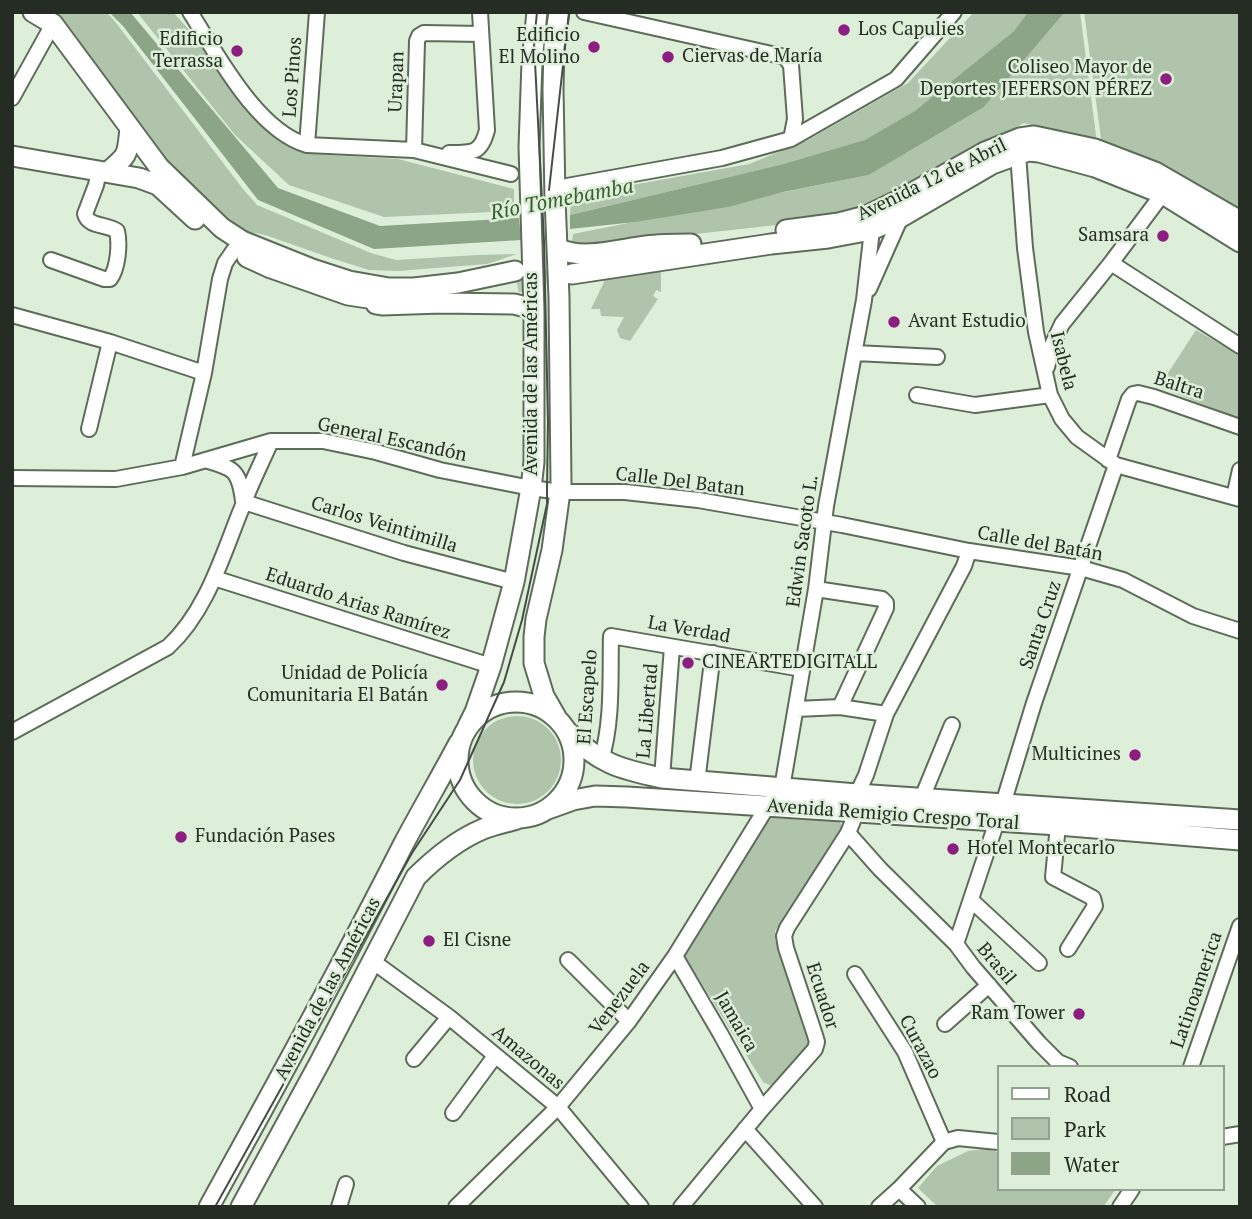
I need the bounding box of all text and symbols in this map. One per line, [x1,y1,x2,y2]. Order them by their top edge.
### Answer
place label: Los Capulies [858,19,964,41]
marker: Los Capulies [836,22,852,38]
place label: Edificio El Molino [498,25,580,69]
place label: Edificio Terrassa [153,29,223,73]
street label: Los Pinos [279,36,307,118]
marker: Edificio El Molino [586,39,602,55]
marker: Edificio Terrassa [229,43,245,59]
place label: Ciervas de María [682,46,823,68]
marker: Ciervas de María [660,49,676,65]
street label: Urapan [385,51,409,113]
place label: Coliseo Mayor de Deportes JEFERSON PÉREZ [920,57,1152,101]
marker: Coliseo Mayor de Deportes JEFERSON PÉREZ [1158,71,1174,87]
street label: Avenida 12 de Abril [853,134,1011,226]
water label: Río Tomebamba [488,174,636,226]
place label: Samsara [1078,225,1149,247]
marker: Samsara [1155,228,1171,244]
street label: Avenida de las Américas [521,272,543,476]
place label: Avant Estudio [908,311,1026,333]
marker: Avant Estudio [886,314,902,330]
street label: Isabela [1045,329,1081,393]
street label: Baltra [1151,367,1207,405]
street label: General Escandón [315,413,469,467]
street label: Calle Del Batan [614,463,746,501]
street label: Edwin Sacoto L. [782,473,824,609]
street label: Carlos Veintimilla [308,492,460,558]
street label: Calle del Batán [975,522,1105,566]
street label: Eduardo Arias Ramírez [263,563,453,645]
street label: Santa Cruz [1015,578,1067,672]
street label: La Verdad [646,612,732,648]
street label: El Escapelo [573,648,603,746]
place label: CINEARTEDIGITALL [702,652,877,674]
marker: CINEARTEDIGITALL [680,655,696,671]
place label: Unidad de Policía Comunitaria El Batán [247,663,428,707]
street label: La Libertad [632,663,664,759]
marker: Unidad de Policía Comunitaria El Batán [434,677,450,693]
place label: Multicines [1031,744,1121,766]
marker: Multicines [1127,747,1143,763]
street label: Avenida Remigio Crespo Toral [766,795,1020,835]
place label: Fundación Pases [195,826,336,848]
marker: Fundación Pases [173,829,189,845]
place label: Hotel Montecarlo [967,838,1115,860]
marker: Hotel Montecarlo [945,841,961,857]
street label: Avenida de las Américas [270,894,386,1084]
street label: Latinoamerica [1166,929,1228,1051]
place label: El Cisne [443,930,511,952]
marker: El Cisne [421,933,437,949]
street label: Brasil [972,938,1020,990]
street label: Venezuela [585,957,655,1039]
street label: Ecuador [801,960,843,1032]
street label: Jamaica [710,988,762,1056]
place label: Ram Tower [971,1003,1065,1025]
marker: Ram Tower [1071,1006,1087,1022]
street label: Curazao [894,1011,946,1083]
street label: Amazonas [487,1021,569,1095]
legend [996,1065,1224,1191]
text: Road [1064,1080,1111,1108]
text: Park [1064,1115,1106,1143]
text: Water [1064,1150,1119,1178]

